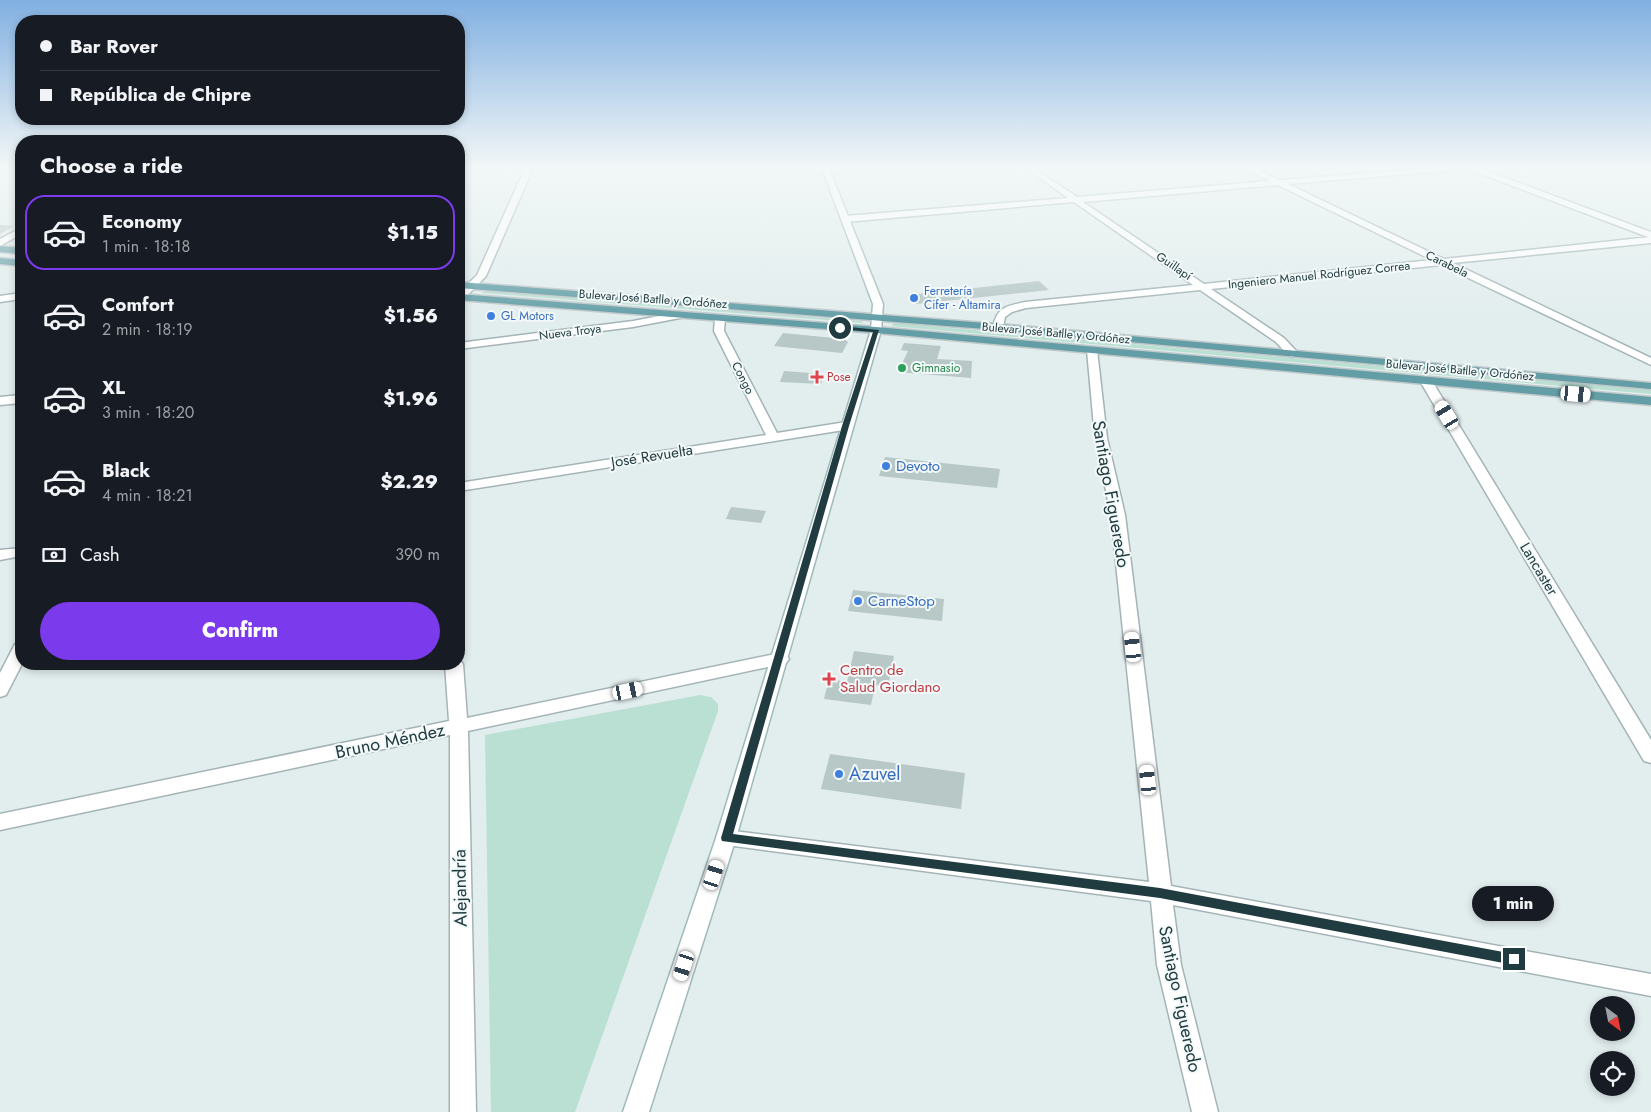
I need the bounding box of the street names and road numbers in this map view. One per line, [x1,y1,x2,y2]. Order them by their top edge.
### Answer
street label: Carabela [1423,246,1472,282]
street label: Guillapí [1152,247,1196,285]
street label: Ingeniero Manuel Rodríguez Correa [1227,256,1411,294]
street label: Bulevar José Batlle y Ordóñez [578,285,728,313]
street label: Bulevar José Batlle y Ordóñez [981,318,1131,348]
street label: Nueva Troya [538,319,602,345]
street label: Bulevar José Batlle y Ordóñez [1385,355,1535,385]
street label: Congo [727,359,759,398]
street label: Santiago Figueredo [1085,418,1137,570]
street label: José Revuelta [608,439,694,474]
street label: Lancaster [1514,538,1564,601]
street label: Bruno Méndez [333,717,448,765]
street label: Alejandría [446,849,474,927]
street label: Santiago Figueredo [1152,923,1208,1075]

